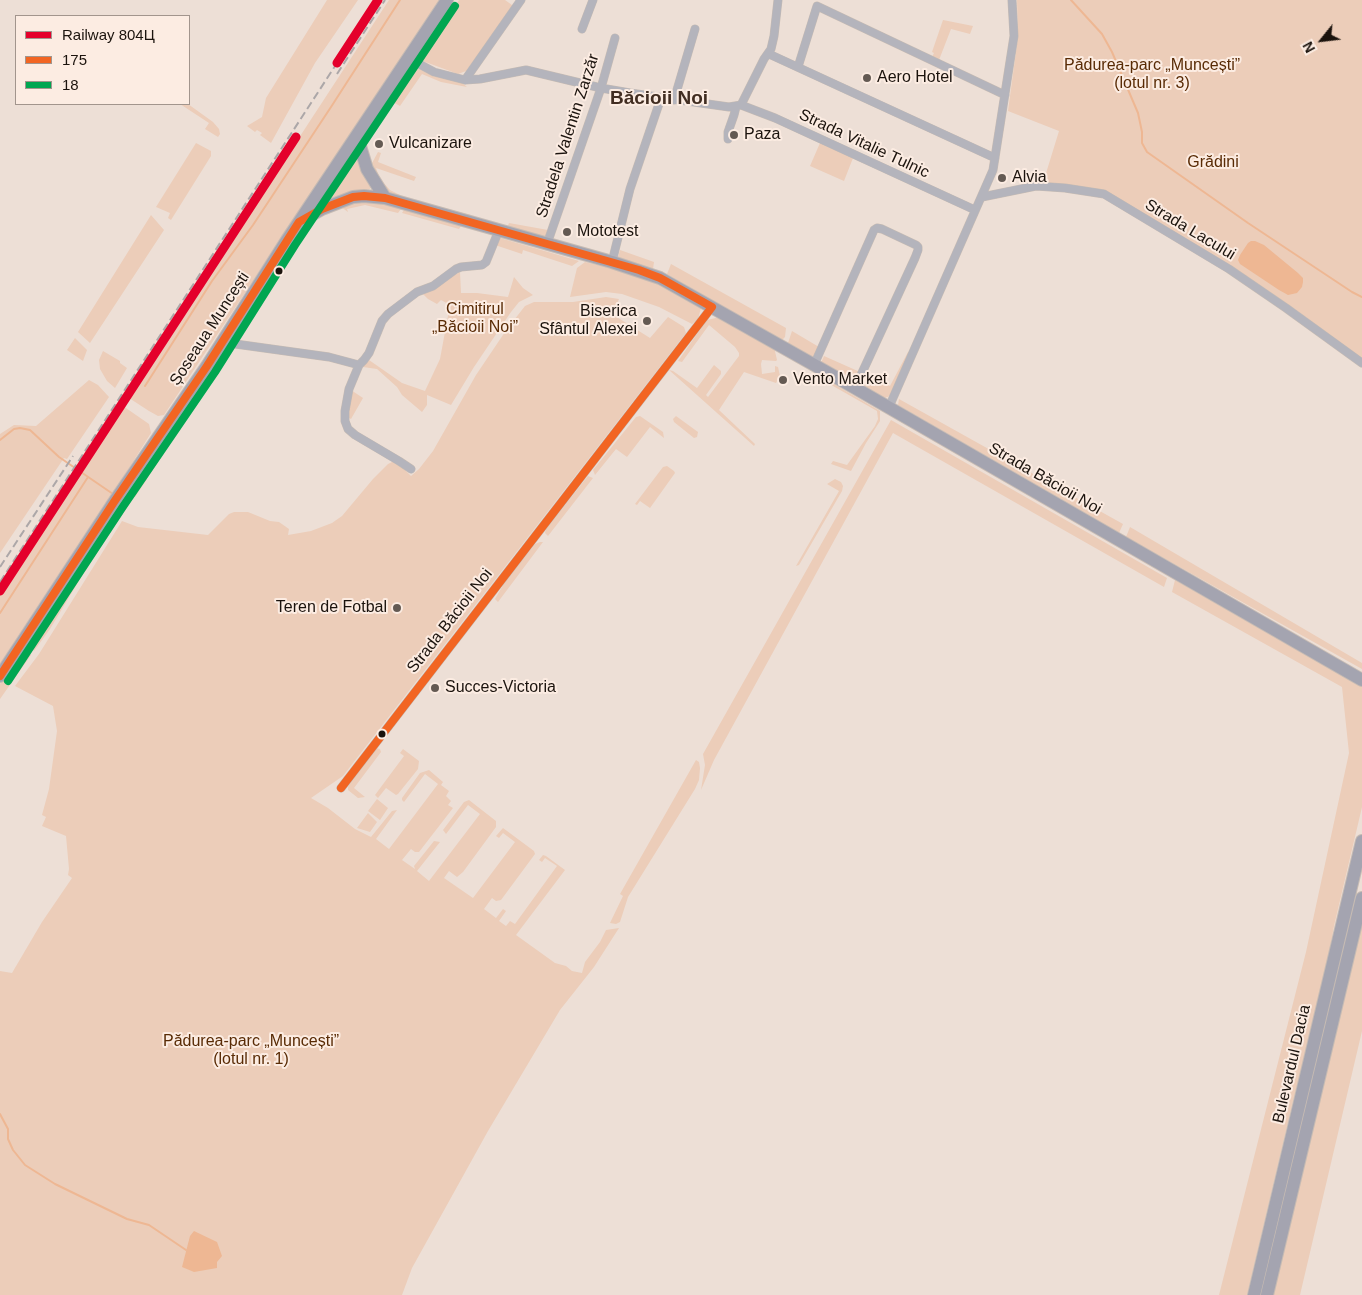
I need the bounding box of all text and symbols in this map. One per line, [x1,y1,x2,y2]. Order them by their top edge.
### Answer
legend [15,15,190,105]
north arrow [1297,15,1347,65]
text: Railway 804Ц [62,26,155,43]
text: N [1299,39,1318,56]
text: 175 [62,51,87,68]
street label: Stradela Valentin Zarzăr [532,52,604,220]
park label: Pădurea-parc „Muncești” (lotul nr. 3) [1064,56,1240,94]
place label: Aero Hotel [877,68,953,88]
marker: Aero Hotel [861,72,873,84]
text: 18 [62,76,79,93]
district label: Băcioii Noi [610,88,708,110]
street label: Strada Vitalie Tulnic [796,105,932,183]
place label: Paza [744,125,780,145]
marker: Paza [728,129,740,141]
place label: Vulcanizare [389,134,472,154]
marker: Vulcanizare [373,138,385,150]
park label: Grădini [1187,153,1239,173]
place label: Alvia [1012,168,1047,188]
marker: Alvia [996,172,1008,184]
street label: Strada Lacului [1141,195,1239,265]
place label: Mototest [577,222,638,242]
marker: Mototest [561,226,573,238]
unlabelled marker [274,266,284,276]
street label: Șoseaua Muncești [166,269,254,389]
park label: Cimitirul „Băcioii Noi” [432,300,518,338]
place label: Biserica Sfântul Alexei [539,302,637,340]
marker: Biserica Sfântul Alexei [641,315,653,327]
place label: Vento Market [793,370,887,390]
marker: Vento Market [777,374,789,386]
street label: Strada Băcioii Noi [985,439,1105,519]
street label: Strada Băcioii Noi [403,565,497,677]
place label: Teren de Fotbal [276,598,387,618]
marker: Teren de Fotbal [391,602,403,614]
place label: Succes-Victoria [445,678,556,698]
marker: Succes-Victoria [429,682,441,694]
unlabelled marker [377,729,387,739]
street label: Bulevardul Dacia [1269,1003,1315,1125]
park label: Pădurea-parc „Muncești” (lotul nr. 1) [163,1032,339,1070]

